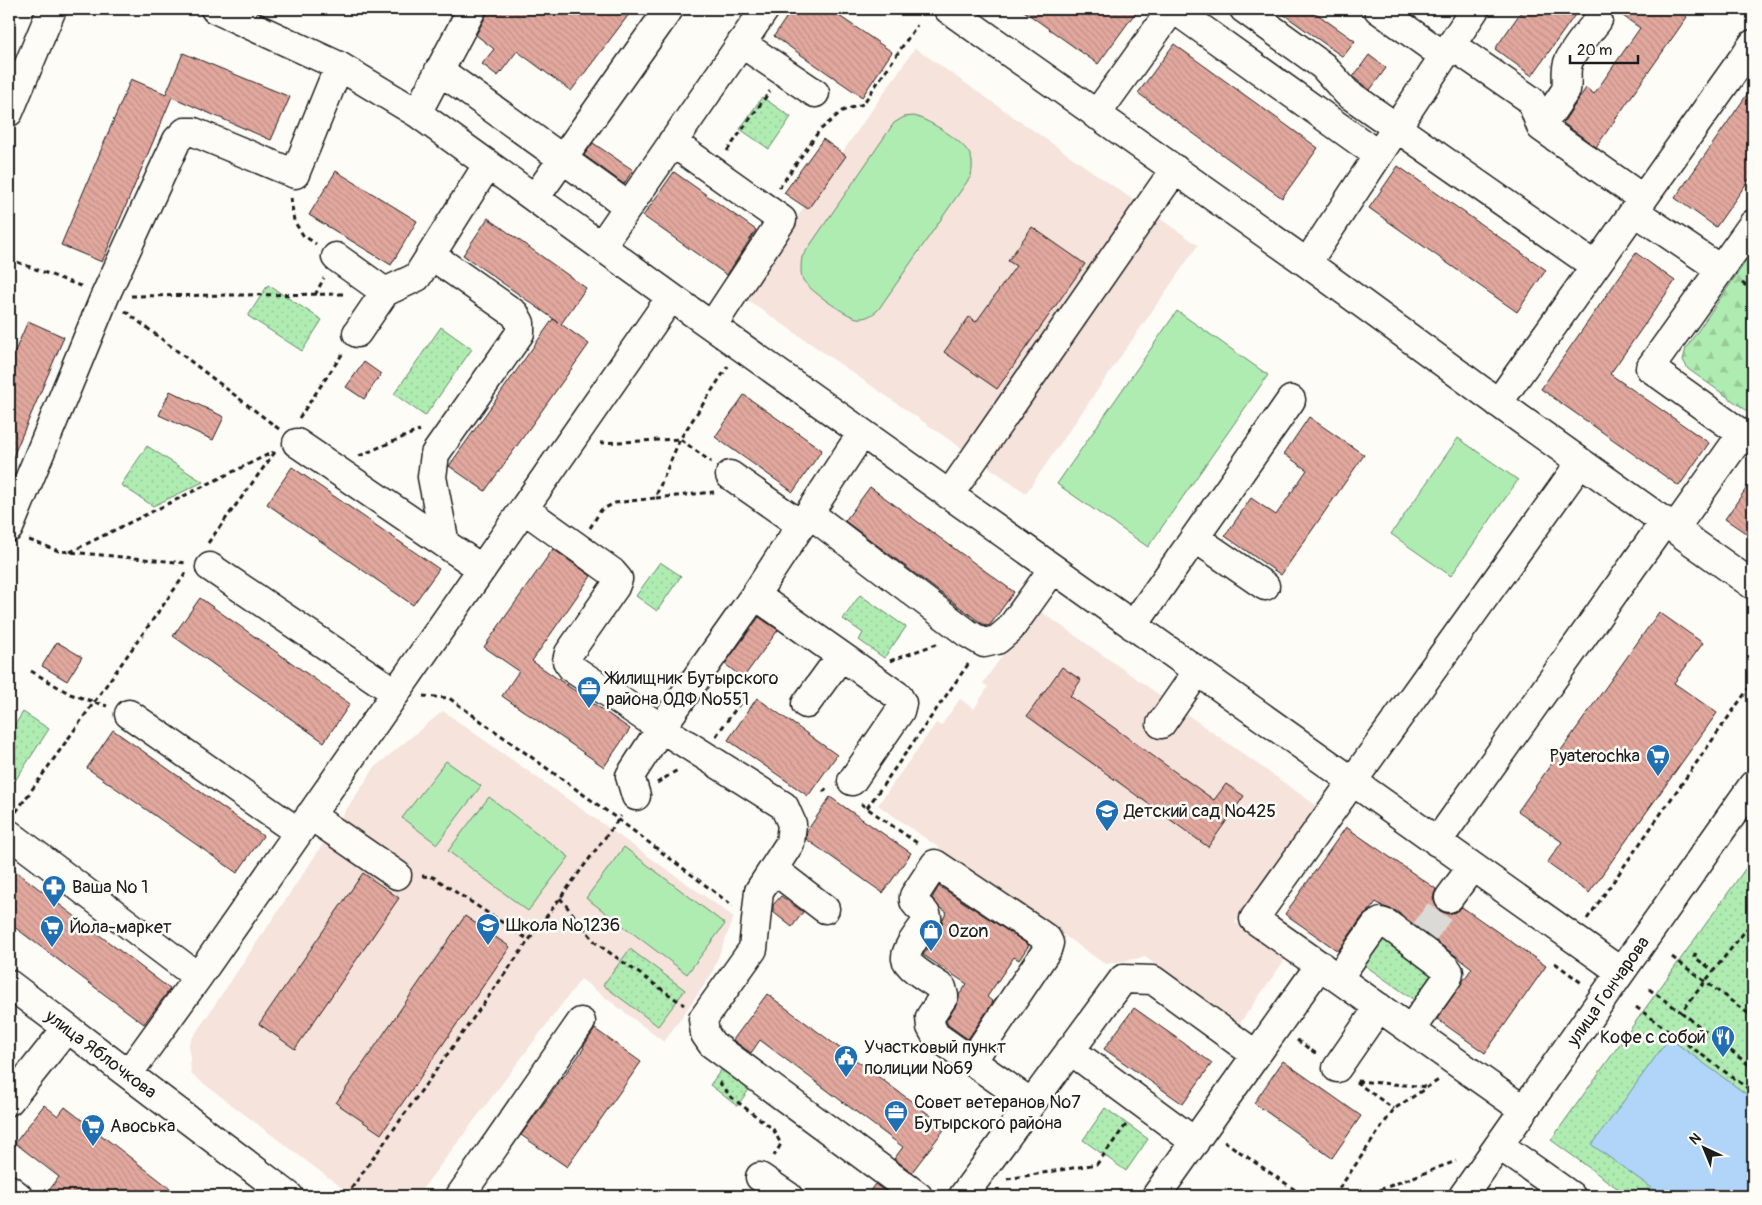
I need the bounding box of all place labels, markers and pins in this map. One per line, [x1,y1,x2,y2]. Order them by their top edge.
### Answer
place label: Жилищник Бутырского района ОДФ №551 [603,667,779,711]
office icon: Жилищник Бутырского района ОДФ №551 [576,675,602,709]
supermarket icon: Pyaterochka [1645,743,1671,777]
place label: Pyaterochka [1549,745,1640,768]
school or university icon: Детский сад №425 [1094,798,1120,832]
place label: Детский сад №425 [1123,800,1276,823]
pharmacy icon: Ваша № 1 [41,874,67,908]
place label: Ваша № 1 [72,876,148,899]
school or university icon: Школа №1236 [475,912,501,946]
supermarket icon: Йола-маркет [39,914,65,948]
place label: Школа №1236 [506,914,620,937]
place label: Йола-маркет [70,916,172,939]
shop icon: Ozon [918,918,944,952]
place label: Ozon [948,920,988,943]
restaurant icon: Кофе с собой [1710,1024,1736,1058]
place label: Кофе с собой [1600,1026,1706,1049]
place label: Участковый пункт полиции №69 [864,1036,1006,1080]
public building icon: Участковый пункт полиции №69 [833,1044,859,1078]
place label: Совет ветеранов №7 Бутырского района [914,1091,1081,1135]
office icon: Совет ветеранов №7 Бутырского района [883,1099,909,1133]
supermarket icon: Авоська [80,1113,106,1147]
place label: Авоська [110,1115,175,1138]

